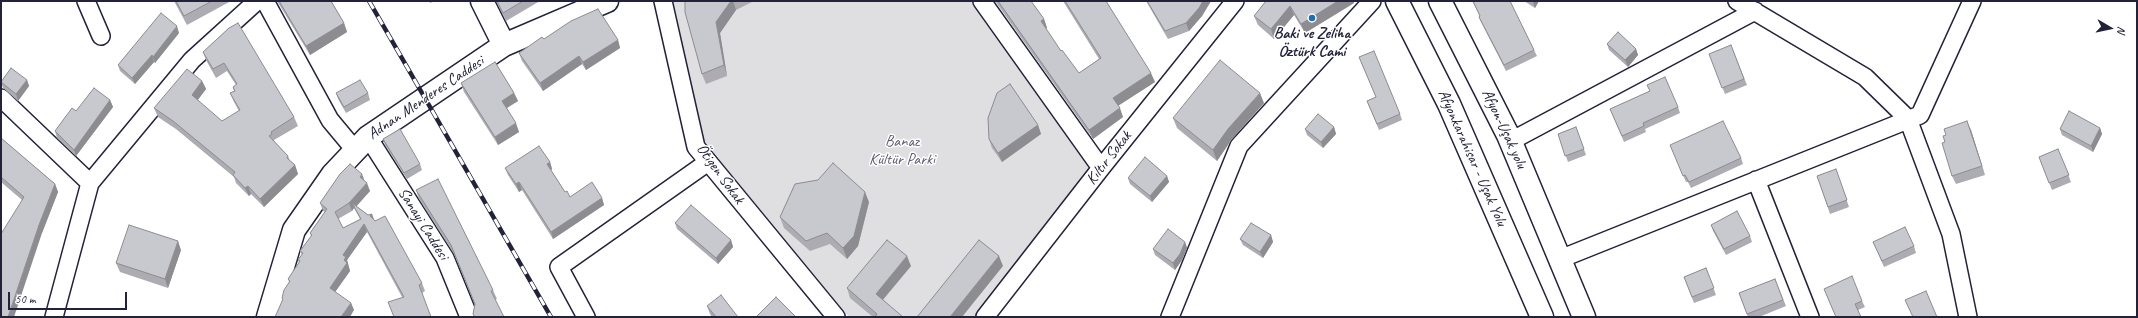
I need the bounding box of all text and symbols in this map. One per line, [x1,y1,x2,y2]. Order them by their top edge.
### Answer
north arrow [2090,8,2130,48]
marker: Baki ve Zeliha Öztürk Cami [1307,13,1317,23]
place label: Baki ve Zeliha Öztürk Cami [1274,24,1350,62]
text: N [2114,25,2129,34]
street label: Adnan Menderes Caddesi [364,52,488,144]
street label: Afyon-Uşak yolu [1477,86,1531,172]
street label: Afyonkarahisar - Uşak Yolu [1433,87,1511,229]
street label: Kıltır Sokak [1082,127,1136,189]
park label: Banaz Kültür Parki [869,132,935,170]
street label: Ötigen Sokak [692,140,748,208]
street label: Sanayi Caddesi [393,184,453,264]
scale bar [10,284,129,310]
text: 50 m [15,291,35,307]

